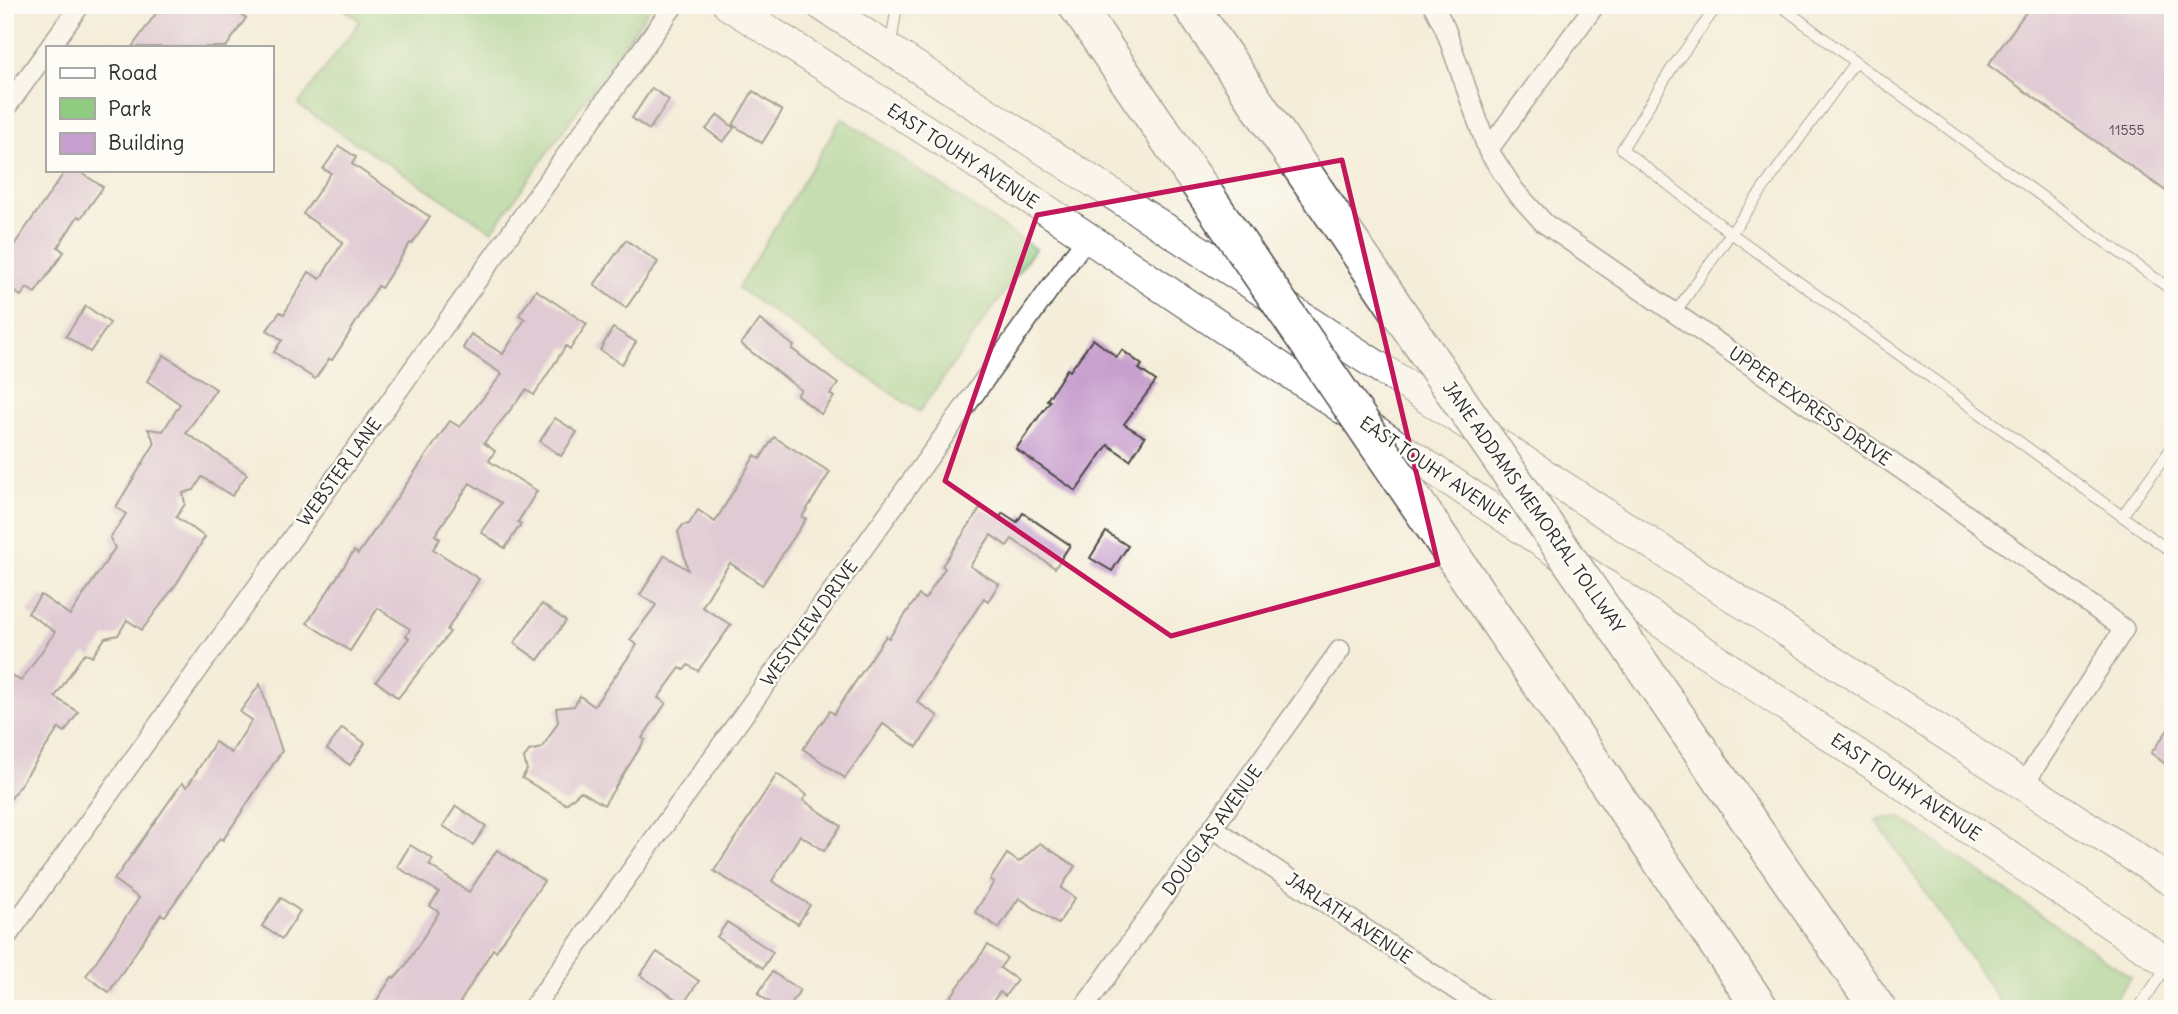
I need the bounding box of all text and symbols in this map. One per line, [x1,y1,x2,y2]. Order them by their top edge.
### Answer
legend [46,46,273,172]
text: Road [108,59,157,86]
text: Park [108,95,151,122]
street label: EAST TOUHY AVENUE [883,98,1043,214]
house number: 11555 [2109,121,2145,139]
text: Building [108,129,184,156]
street label: UPPER EXPRESS DRIVE [1724,341,1896,471]
street label: JANE ADDAMS MEMORIAL TOLLWAY [1438,377,1630,637]
street label: EAST TOUHY AVENUE [1355,411,1515,529]
street label: WEBSTER LANE [292,413,386,531]
street label: WESTVIEW DRIVE [755,555,863,691]
street label: EAST TOUHY AVENUE [1826,728,1986,846]
street label: DOUGLAS AVENUE [1157,760,1267,900]
street label: JARLATH AVENUE [1281,867,1417,969]

